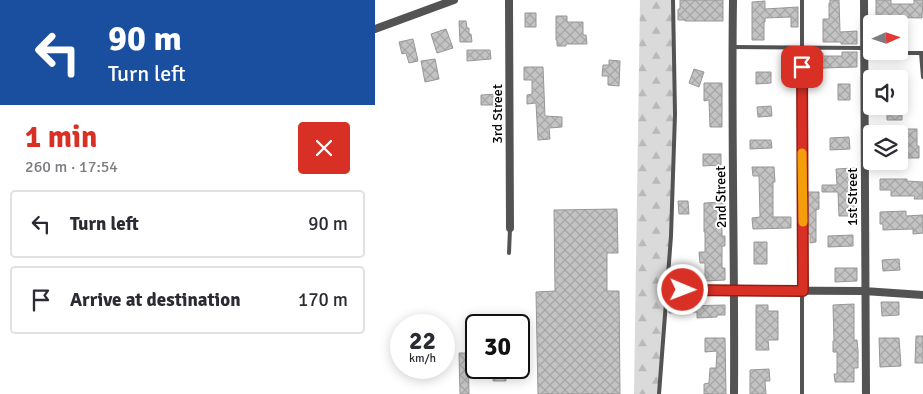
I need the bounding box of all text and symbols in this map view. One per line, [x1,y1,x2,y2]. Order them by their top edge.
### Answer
north arrow [863,15,907,60]
map controls [863,15,908,170]
text: 90 m [108,17,182,60]
icon: left [25,20,90,85]
pin [781,46,823,88]
icon: arrive [788,53,816,81]
text: Turn left [108,60,186,87]
button: sound [863,70,908,115]
street label: 3rd Street [489,84,506,144]
text: 1 min [25,119,97,156]
button: close [298,122,350,174]
button: layers [863,125,908,170]
text: 260 m · 17:54 [25,157,118,177]
street label: 2nd Street [712,166,730,228]
street label: 1st Street [844,168,861,226]
icon: left [27,210,55,238]
text: Turn left [70,212,139,236]
text: 90 m [308,212,348,236]
position arrow [656,263,708,315]
icon: arrive [27,286,55,314]
text: Arrive at destination [70,288,241,312]
text: 170 m [298,288,348,312]
speed limit sign: 30 [465,314,530,379]
text: 22 [409,325,436,356]
text: km/h [409,351,436,366]

